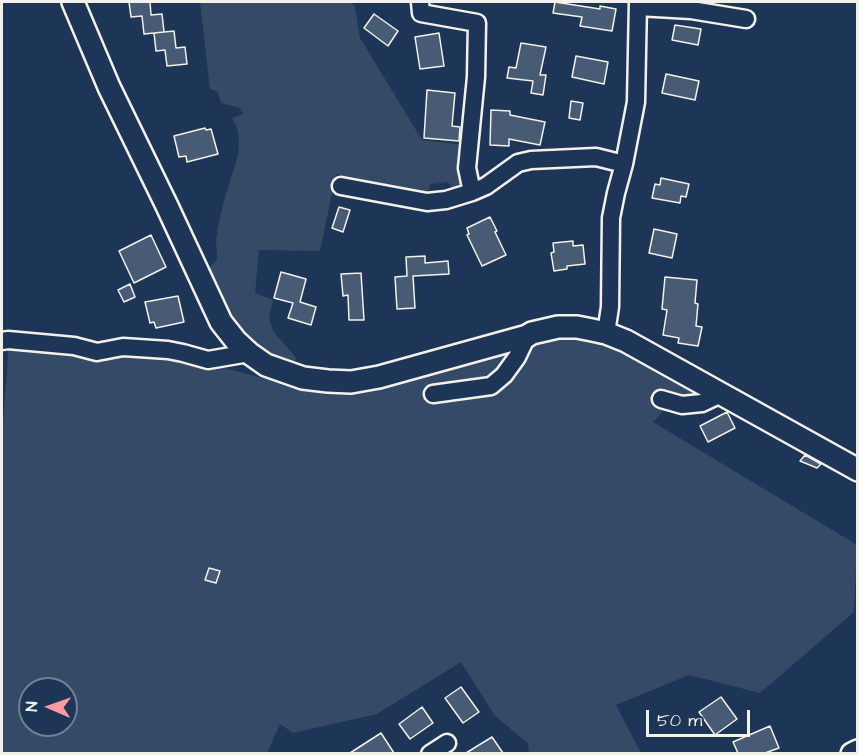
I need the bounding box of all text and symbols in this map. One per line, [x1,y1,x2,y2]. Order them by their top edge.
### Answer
north arrow [18,677,78,737]
scale bar [649,698,752,736]
text: N [21,701,43,712]
text: 50 m [657,708,702,733]

